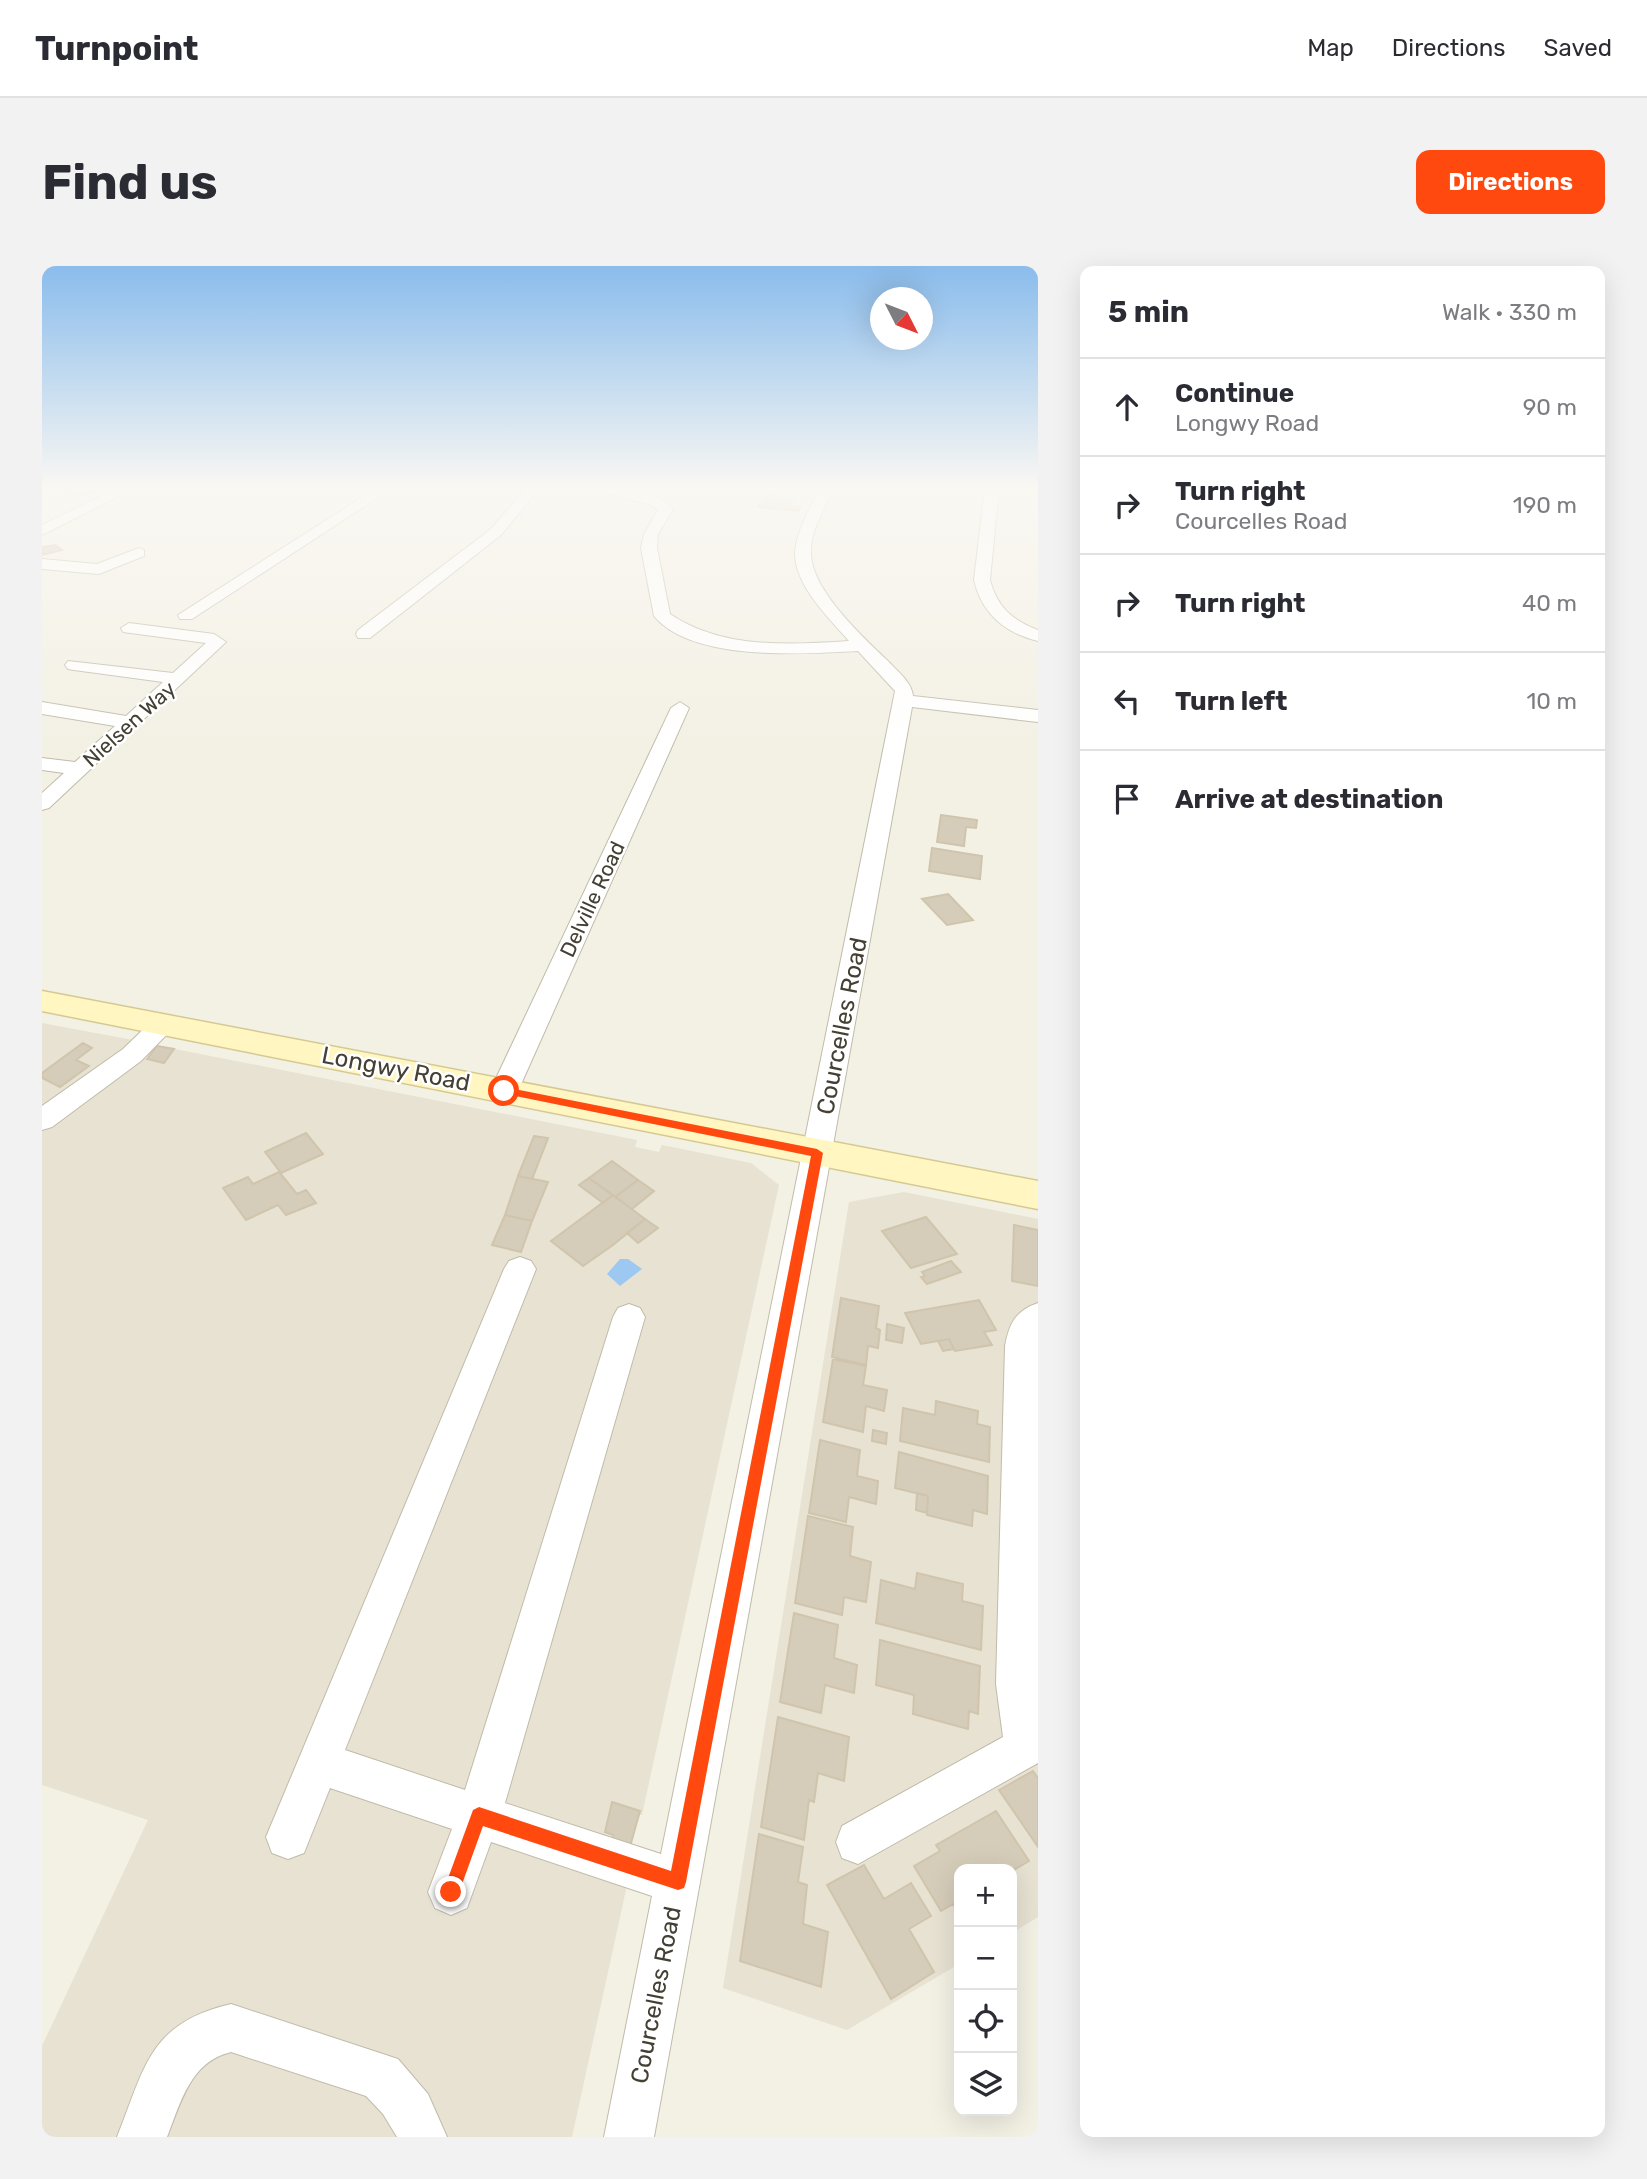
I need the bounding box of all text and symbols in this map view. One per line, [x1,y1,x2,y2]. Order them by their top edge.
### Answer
text: Turnpoint [35,29,198,68]
text: Map [1307,34,1354,62]
text: Directions [1392,34,1505,62]
text: Saved [1543,34,1612,62]
button: Directions [1416,150,1605,214]
text: Find us [42,153,218,211]
north arrow [870,287,933,350]
text: 5 min [1108,294,1189,330]
text: Walk · 330 m [1442,298,1577,326]
text: Continue [1175,378,1294,409]
icon: ahead [1108,388,1146,426]
text: 90 m [1523,393,1577,421]
text: Longwy Road [1175,409,1319,437]
text: Turn right [1175,476,1305,507]
icon: right [1108,486,1146,524]
text: 190 m [1513,491,1577,519]
text: Courcelles Road [1175,507,1347,535]
icon: right [1108,584,1146,622]
text: Turn right [1175,588,1305,619]
text: 40 m [1522,589,1577,617]
street label: Nielsen Way [78,676,181,772]
icon: left [1108,682,1146,720]
text: Turn left [1175,686,1287,717]
text: 10 m [1526,687,1577,715]
icon: arrive [1108,780,1146,818]
text: Arrive at destination [1175,784,1443,815]
street label: Delville Road [554,837,630,961]
street label: Courcelles Road [811,935,873,1117]
street label: Longwy Road [319,1041,473,1097]
route start [488,1075,519,1106]
map controls [954,1864,1017,2116]
button: + [954,1864,1017,1927]
route end [435,1876,466,1907]
street label: Courcelles Road [625,1904,687,2086]
button: − [954,1927,1017,1990]
button: locate [954,1990,1017,2053]
button: layers [954,2053,1017,2116]

